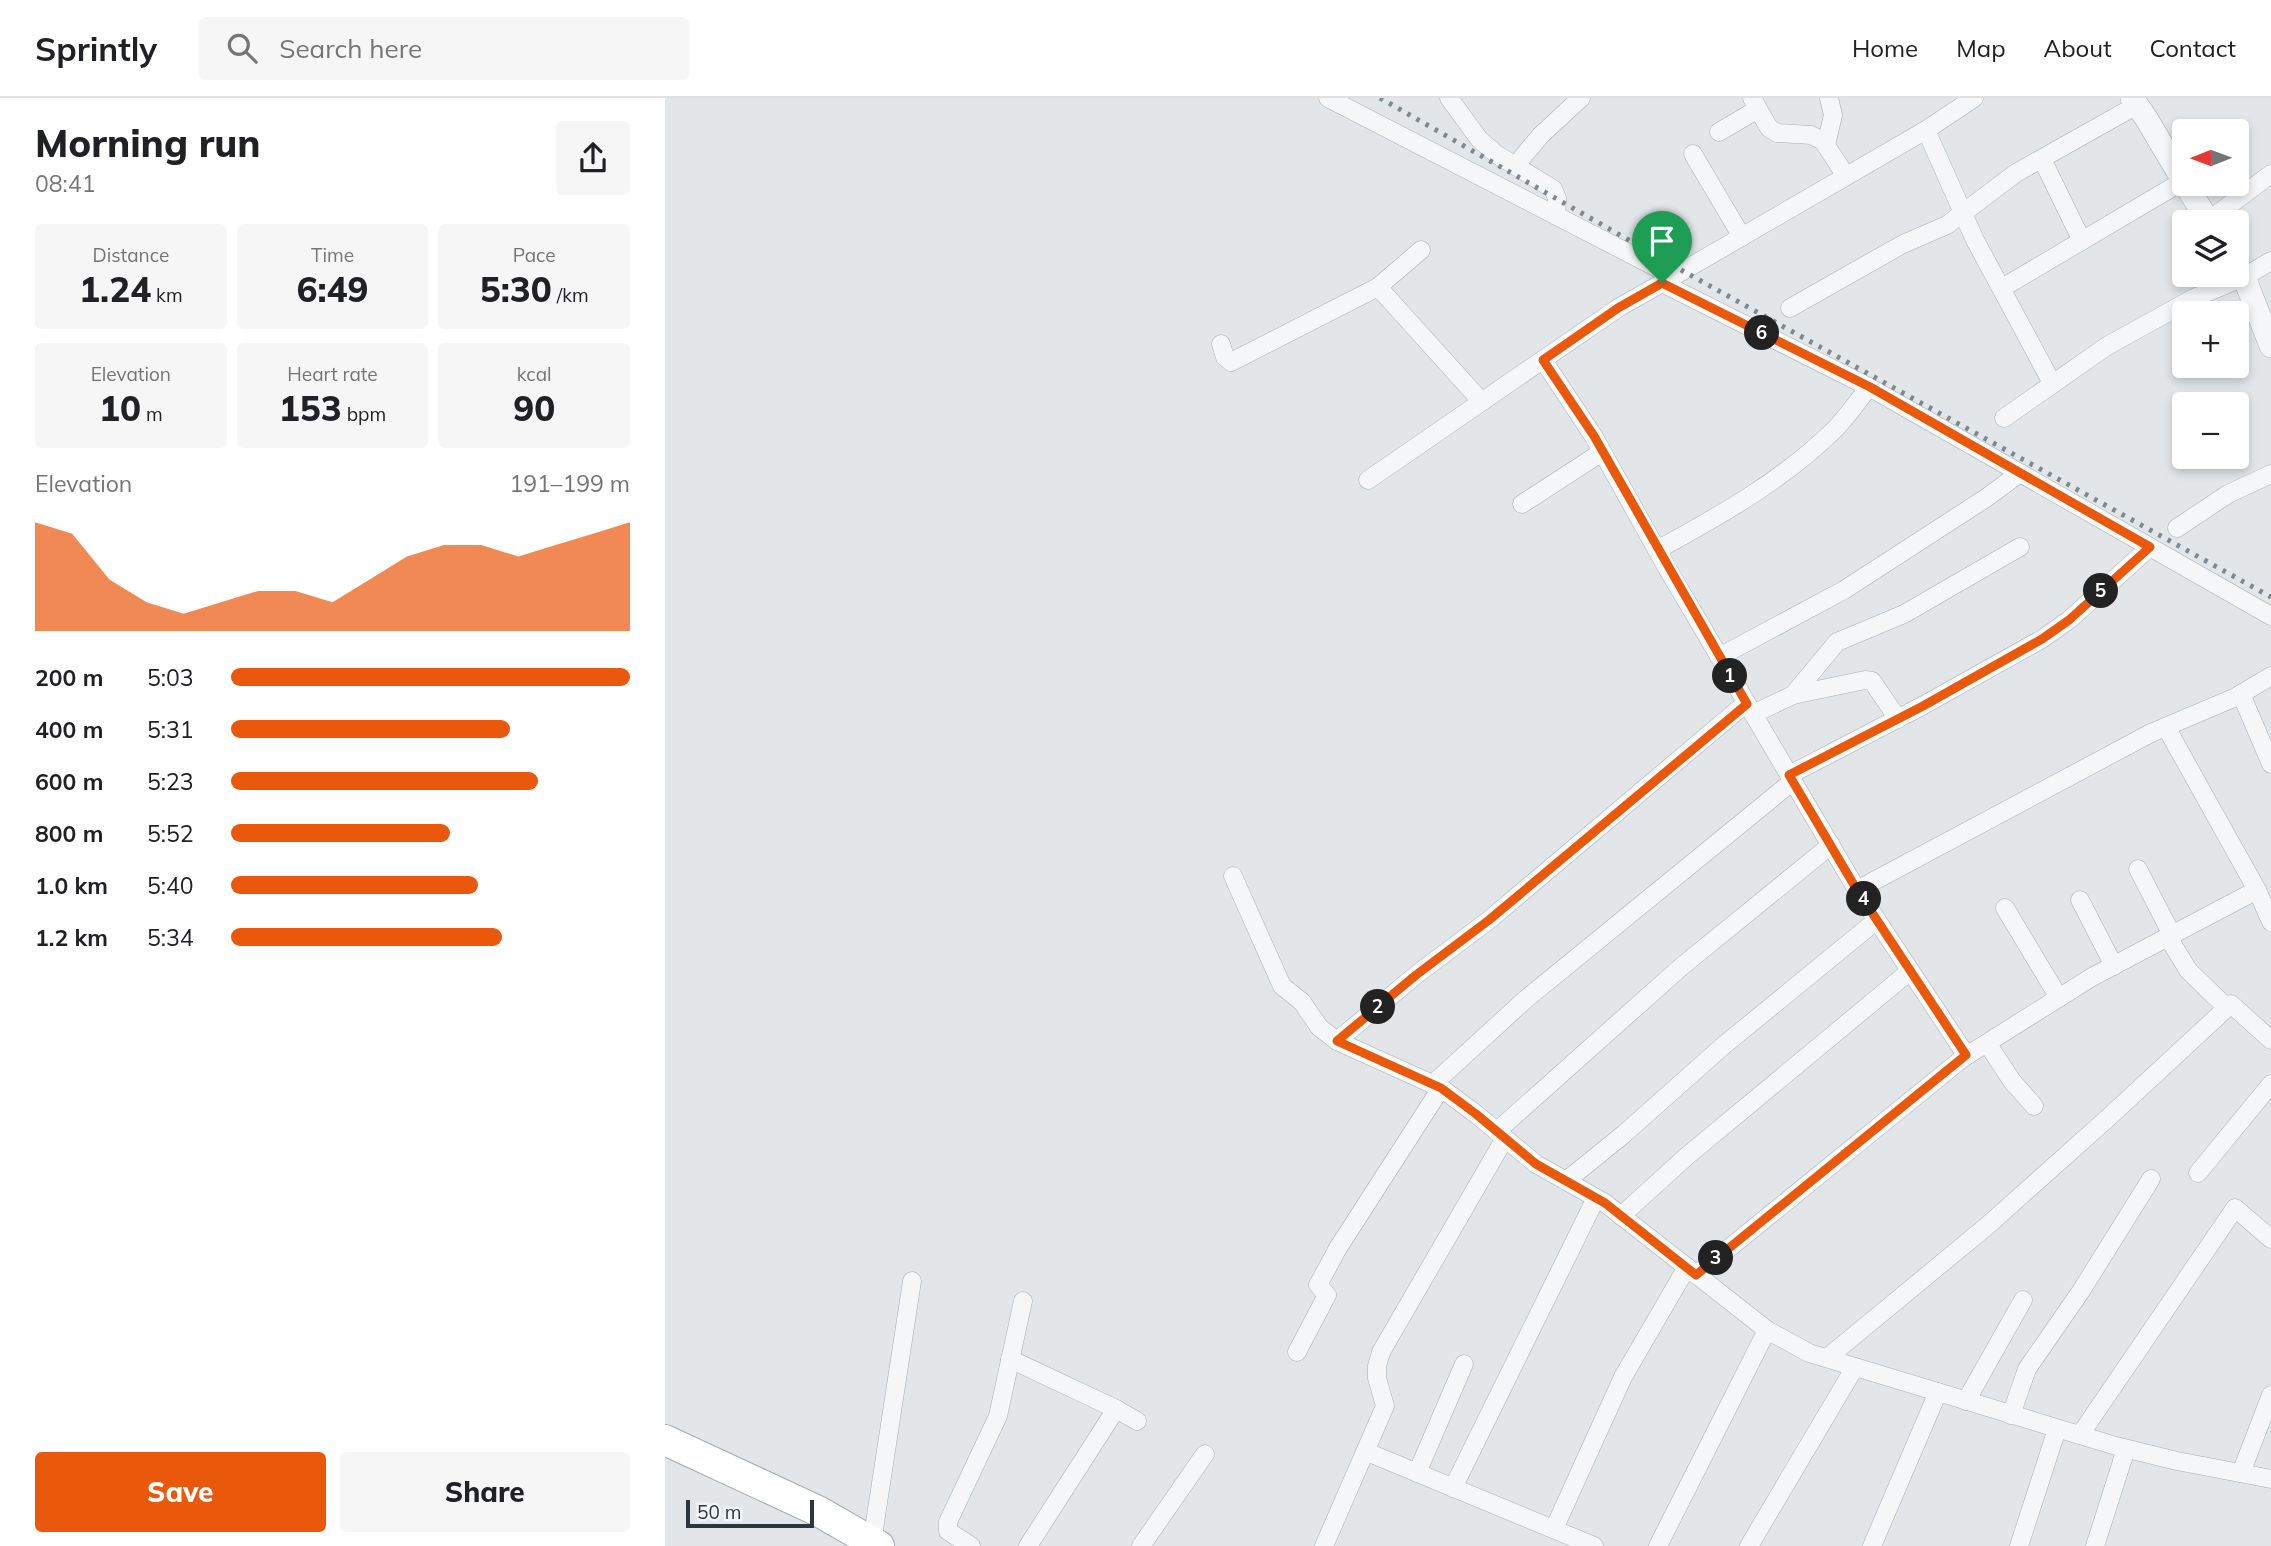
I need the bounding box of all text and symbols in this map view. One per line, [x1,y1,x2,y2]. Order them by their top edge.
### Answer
search box [199,17,689,80]
text: Sprintly [35,28,157,69]
icon: search [223,29,261,67]
text: Search here [279,32,422,65]
text: Home [1852,33,1918,63]
text: Map [1956,33,2006,63]
text: About [2044,33,2112,63]
text: Contact [2150,33,2236,63]
text: Morning run [35,119,261,167]
north arrow [2172,119,2249,196]
map controls [2172,119,2249,469]
button: share [556,121,630,195]
text: 08:41 [35,169,95,198]
button: layers [2172,210,2249,287]
pin [1632,211,1692,283]
icon: arrive [1643,222,1681,260]
text: Distance [92,243,169,267]
text: Time [311,243,354,267]
text: Pace [513,243,556,267]
text: 1.24 [79,267,151,311]
text: 6:49 [296,267,369,311]
text: 5:30 [480,267,552,311]
text: km [151,283,183,307]
text: /km [552,283,589,307]
button: + [2172,301,2249,378]
pin: 6 [1745,316,1779,350]
text: 6 [1756,320,1767,344]
text: Elevation [91,362,171,386]
text: Heart rate [287,362,378,386]
text: kcal [517,362,552,386]
text: 10 [99,386,141,430]
text: 153 [279,386,342,430]
text: 90 [513,386,555,430]
button: − [2172,392,2249,469]
text: m [141,402,163,426]
text: bpm [342,402,386,426]
text: Elevation [35,469,132,498]
text: 191–199 m [509,469,630,498]
pin: 5 [2083,574,2119,608]
text: 5 [2095,578,2106,602]
pin: 1 [1713,658,1747,694]
text: 200 m [35,663,103,692]
text: 5:03 [147,663,194,692]
text: 1 [1724,663,1735,687]
text: 400 m [35,715,103,744]
text: 5:31 [147,715,194,744]
text: 600 m [35,767,103,796]
text: 5:23 [147,767,194,796]
text: 800 m [35,819,103,848]
text: 5:52 [147,819,194,848]
text: 1.0 km [35,871,108,900]
text: 5:40 [147,871,194,900]
pin: 4 [1847,882,1881,916]
text: 4 [1858,886,1869,910]
text: 1.2 km [35,923,108,952]
text: 5:34 [147,923,194,952]
pin: 2 [1361,990,1395,1024]
text: 2 [1372,994,1383,1018]
pin: 3 [1699,1240,1733,1276]
text: 3 [1710,1245,1721,1269]
button: Save [35,1452,326,1532]
button: Share [340,1452,630,1532]
scale bar [686,1497,814,1529]
text: 50 m [697,1500,741,1524]

